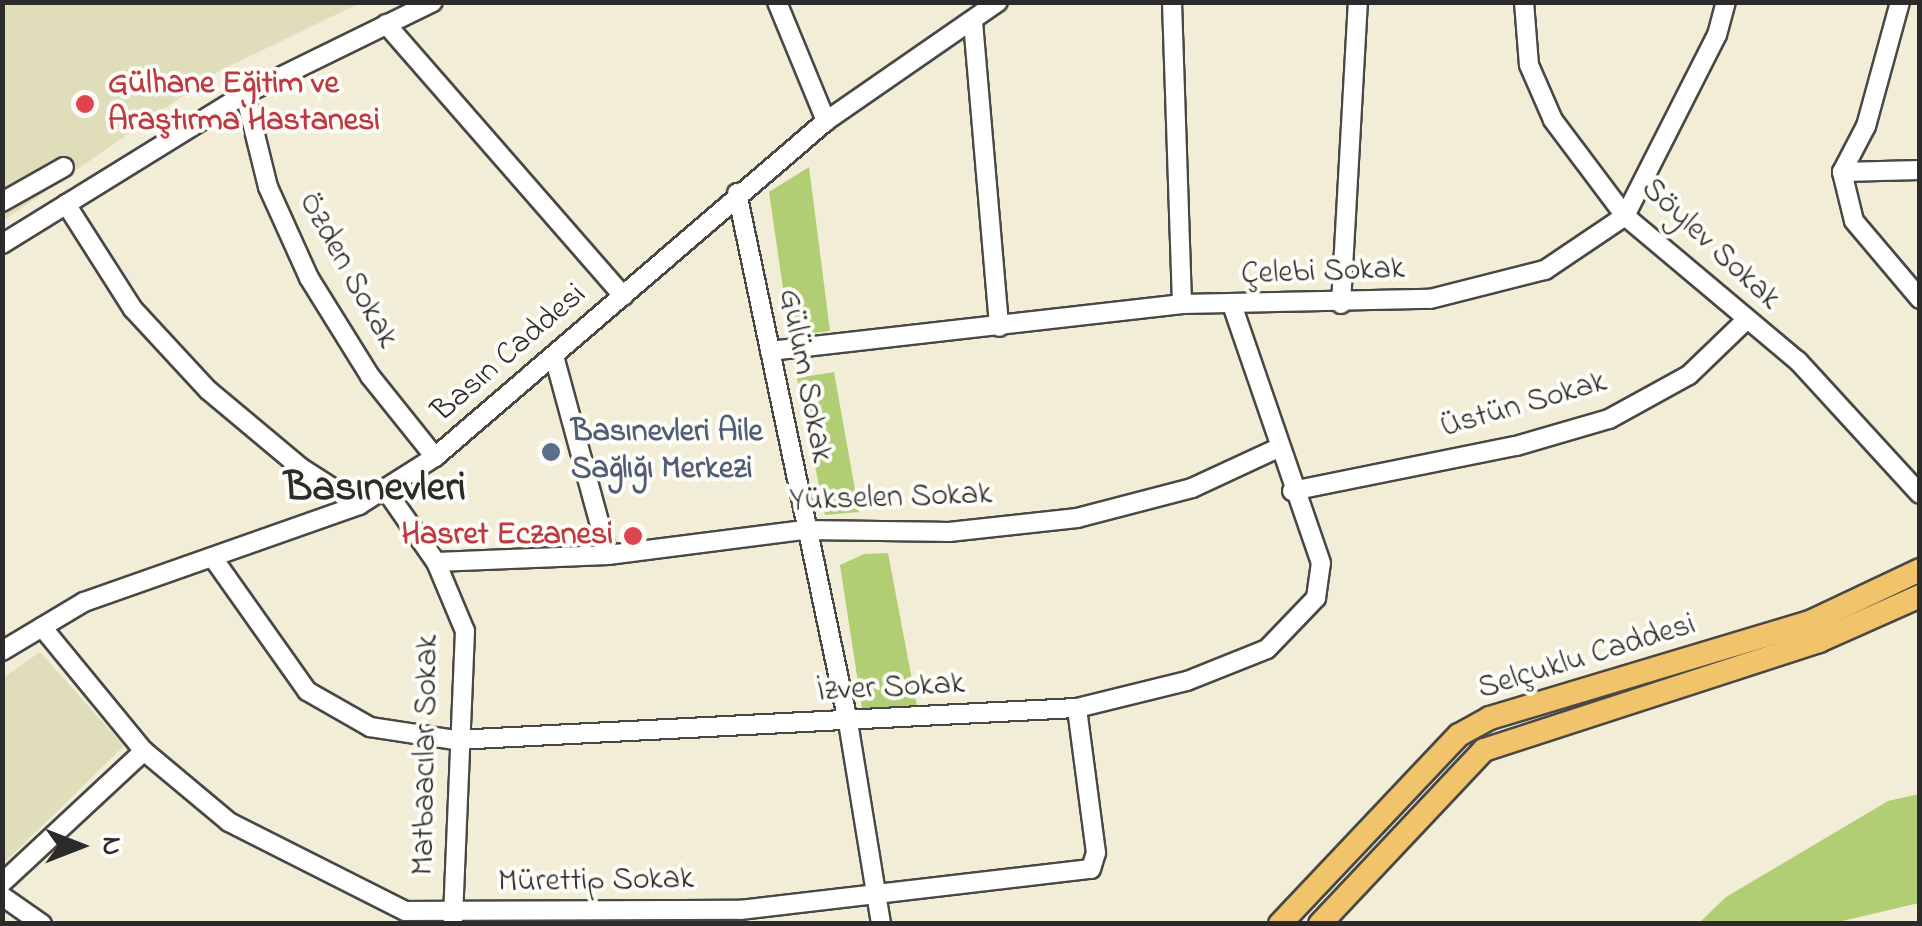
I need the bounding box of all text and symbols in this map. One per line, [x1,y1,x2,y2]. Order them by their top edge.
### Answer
place label: Gülhane Eğitim ve Araştırma Hastanesi [108,67,380,142]
marker: Gülhane Eğitim ve Araştırma Hastanesi [72,91,98,117]
street label: Söylev Sokak [1632,171,1788,319]
street label: Özden Sokak [288,186,406,356]
street label: Çelebi Sokak [1240,251,1406,295]
street label: Basın Caddesi [425,277,595,431]
street label: Gülüm Sokak [768,286,840,466]
street label: Üstün Sokak [1437,364,1611,448]
place label: Basınevleri Aile Sağlığı Merkezi [571,415,763,490]
marker: Basınevleri Aile Sağlığı Merkezi [540,441,562,463]
district label: Basınevleri [284,464,466,514]
street label: Yükselen Sokak [789,476,993,522]
place label: Hasret Eczanesi [401,517,613,555]
marker: Hasret Eczanesi [622,525,644,547]
street label: Selçuklu Caddesi [1474,607,1700,709]
street label: Matbaacılar Sokak [406,634,448,876]
street label: İzver Sokak [816,666,966,712]
north arrow [30,796,130,896]
text: N [90,837,131,855]
street label: Mürettip Sokak [498,861,694,903]

